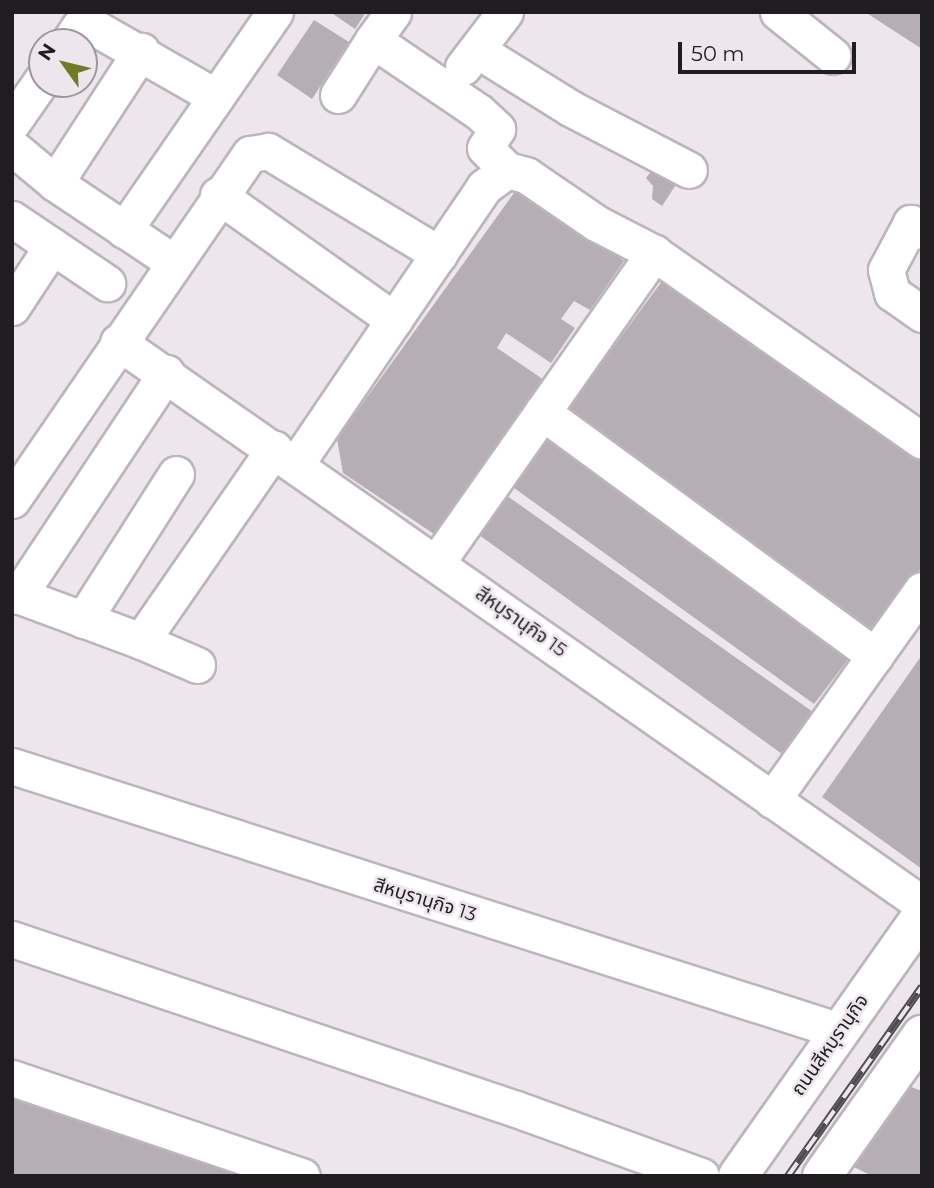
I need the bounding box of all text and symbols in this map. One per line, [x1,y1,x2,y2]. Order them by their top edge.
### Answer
north arrow [28,28,98,98]
scale bar [682,28,860,72]
text: N [33,39,61,65]
text: 50 m [691,41,745,66]
street label: สีหบุรานุกิจ 15 [471,582,571,662]
street label: สีหบุรานุกิจ 13 [371,874,479,926]
street label: ถนนสีหบุรานุกิจ [787,990,873,1100]

